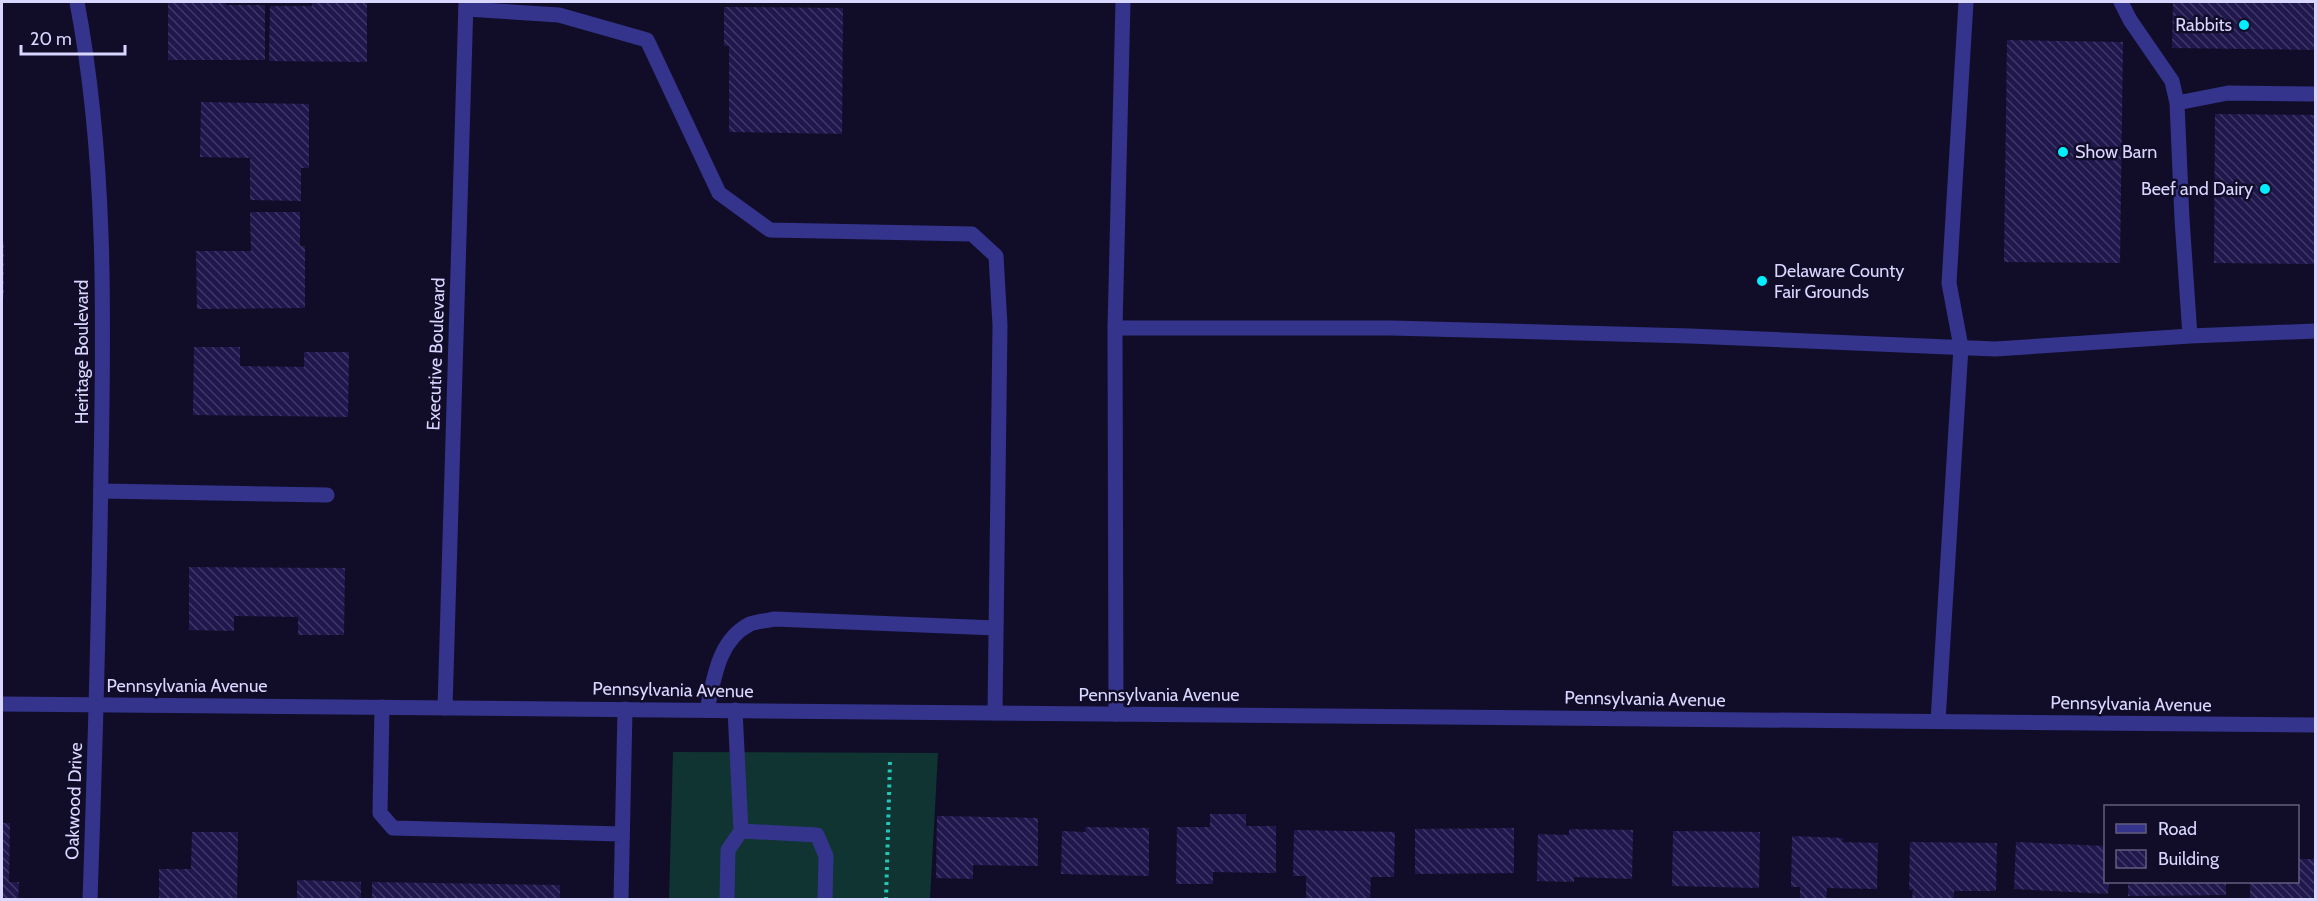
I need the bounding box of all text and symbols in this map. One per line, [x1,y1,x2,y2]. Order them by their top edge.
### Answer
place label: Rabbits [2175,14,2232,36]
scale bar [21,18,124,56]
marker: Rabbits [2237,18,2251,32]
text: 20 m [30,28,72,50]
place label: Show Barn [2075,141,2157,163]
marker: Show Barn [2056,145,2070,159]
place label: Beef and Dairy [2141,178,2253,200]
marker: Beef and Dairy [2258,182,2272,196]
place label: Delaware County Fair Grounds [1774,260,1904,303]
marker: Delaware County Fair Grounds [1755,274,1769,288]
street label: Executive Boulevard [422,277,450,431]
street label: Heritage Boulevard [71,280,93,424]
street label: Pennsylvania Avenue [106,675,268,697]
street label: Pennsylvania Avenue [592,678,754,702]
street label: Pennsylvania Avenue [1078,684,1240,706]
street label: Pennsylvania Avenue [1564,687,1726,711]
street label: Pennsylvania Avenue [2050,692,2212,716]
street label: Oakwood Drive [61,742,87,860]
legend [2104,805,2299,883]
text: Road [2158,818,2197,840]
text: Building [2158,848,2220,870]

